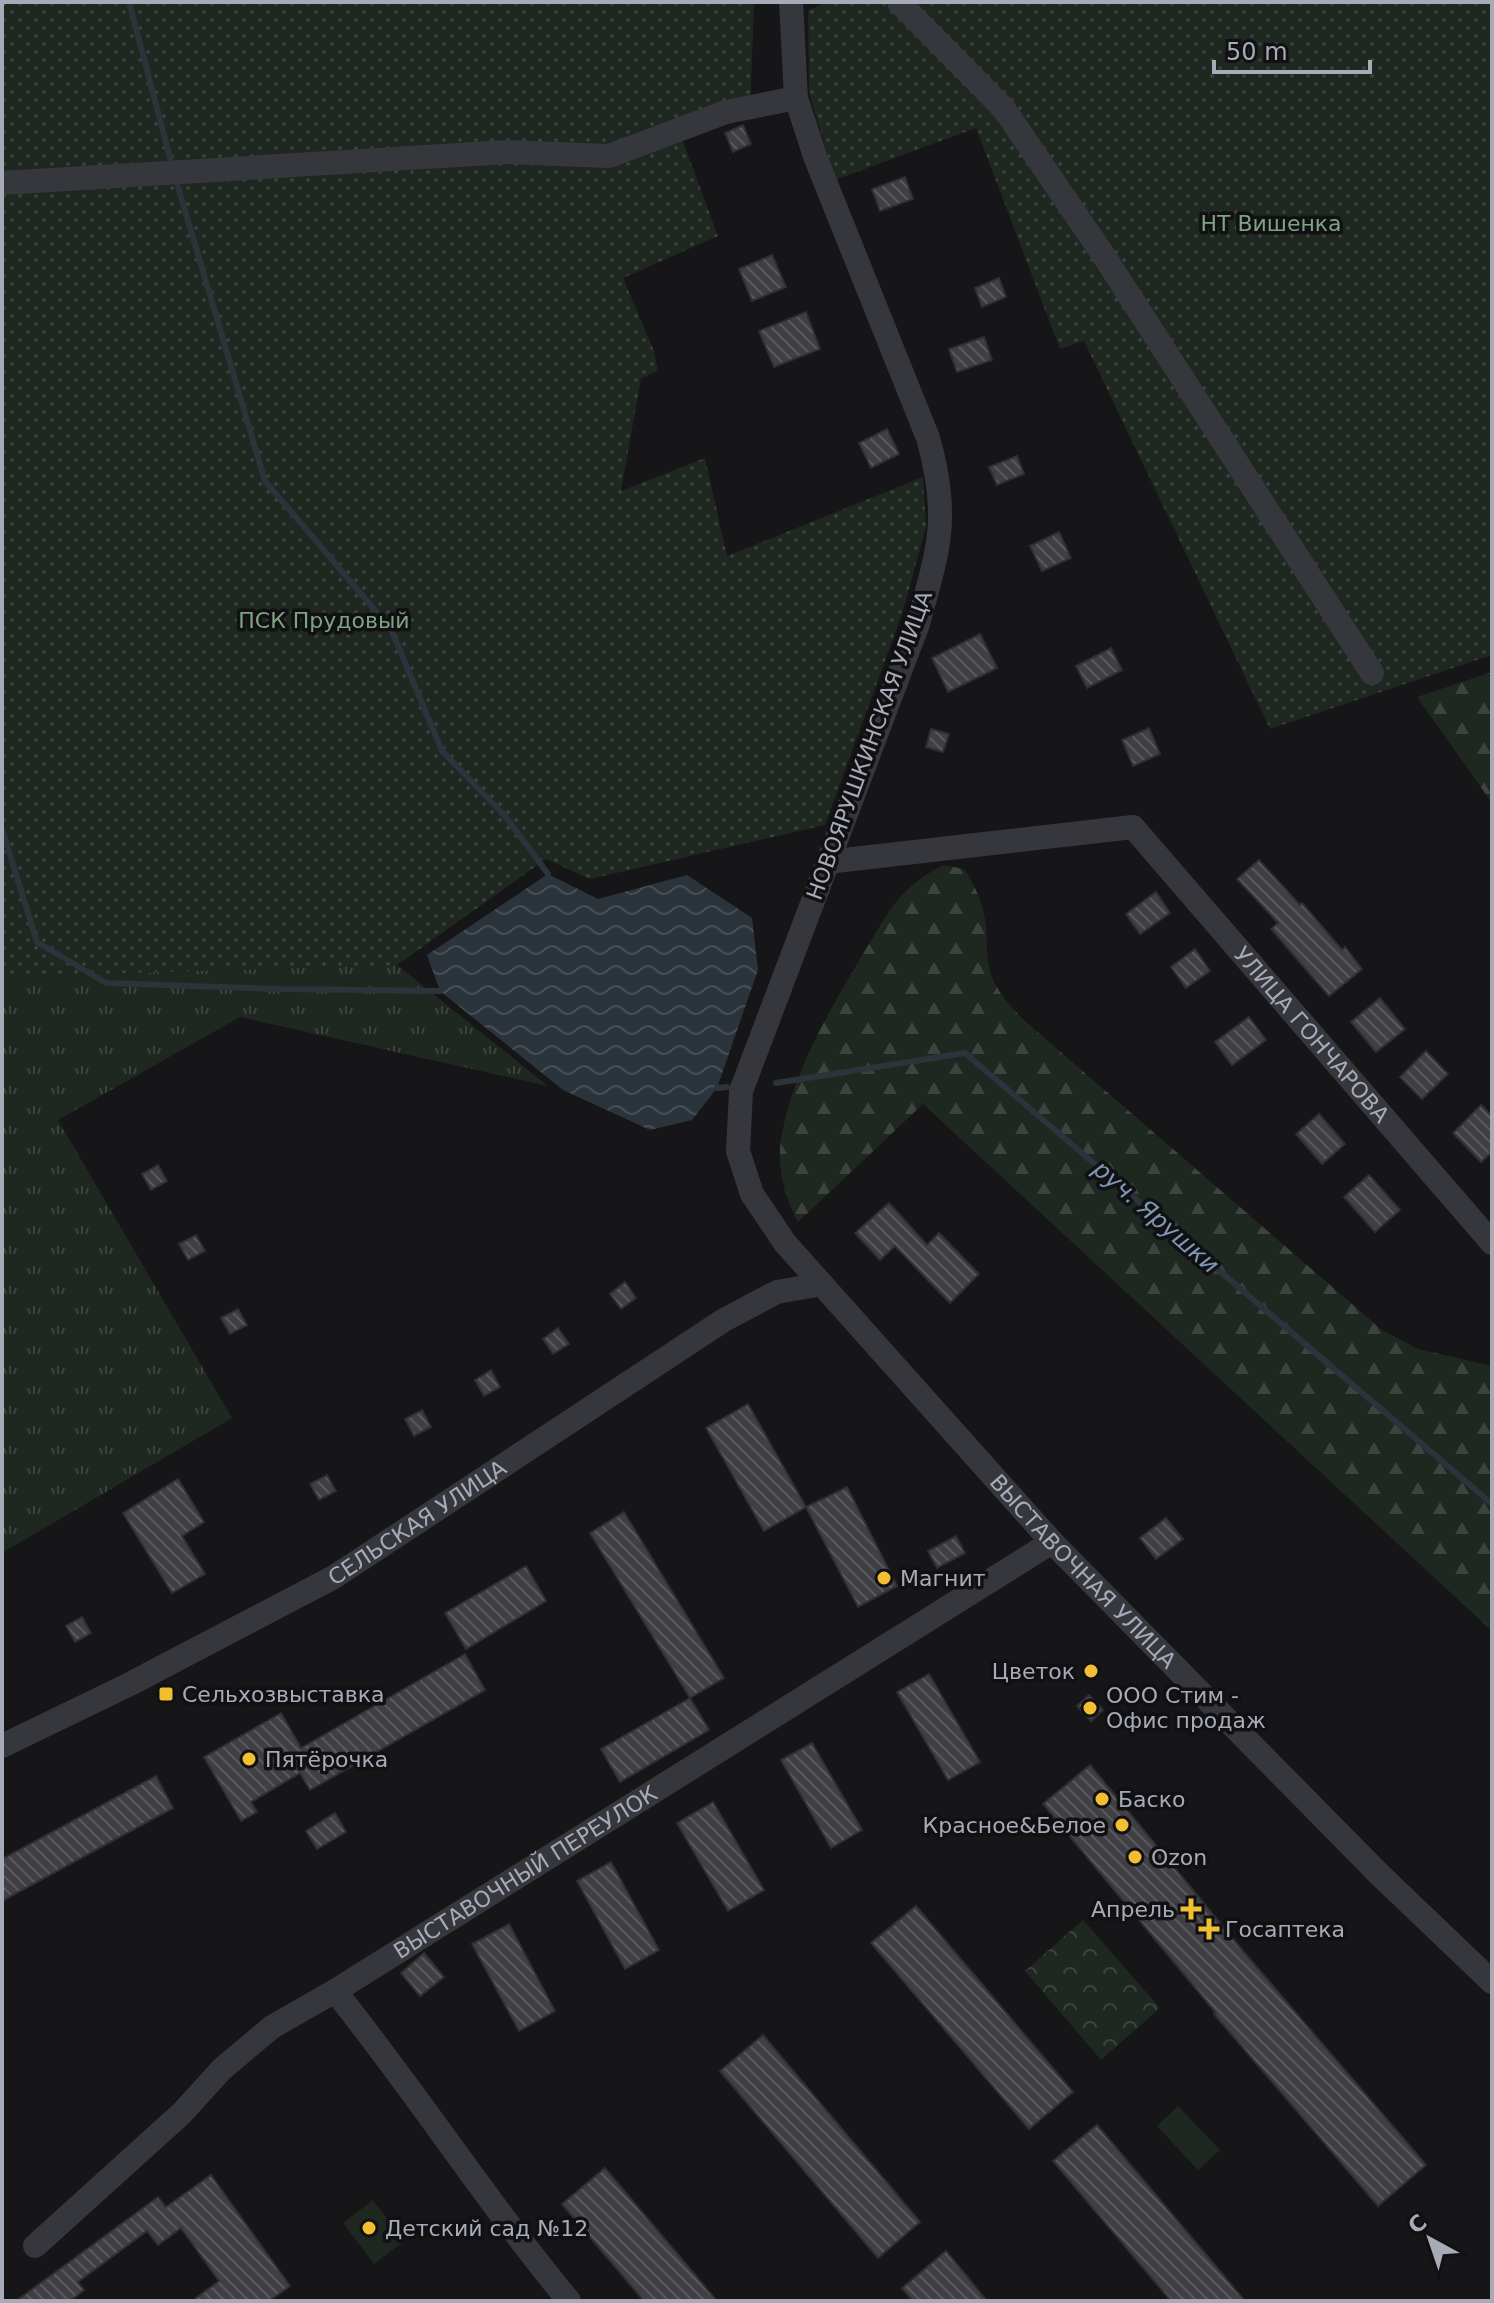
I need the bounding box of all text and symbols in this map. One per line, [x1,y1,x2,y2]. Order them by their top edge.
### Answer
scale bar [1214,24,1370,74]
text: 50 m [1226,38,1288,66]
park label: НТ Вишенка [1200,211,1342,236]
street label: НОВОЯРУШКИНСКАЯ УЛИЦА [802,587,937,903]
park label: ПСК Прудовый [238,608,410,633]
street label: УЛИЦА ГОНЧАРОВА [1229,942,1394,1128]
water label: руч. Ярушки [1087,1154,1224,1279]
street label: СЕЛЬСКАЯ УЛИЦА [324,1455,511,1590]
street label: ВЫСТАВОЧНАЯ УЛИЦА [985,1469,1181,1674]
place label: Магнит [900,1566,986,1591]
marker: Магнит [875,1569,893,1587]
place label: Цветок [992,1659,1075,1684]
marker: Цветок [1082,1662,1100,1680]
place label: Сельхозвыставка [182,1682,385,1707]
place label: ООО Стим - Офис продаж [1106,1683,1266,1733]
marker: Сельхозвыставка [157,1685,175,1703]
marker: ООО Стим - Офис продаж [1081,1699,1099,1717]
place label: Пятёрочка [265,1747,388,1772]
marker: Пятёрочка [240,1750,258,1768]
street label: ВЫСТАВОЧНЫЙ ПЕРЕУЛОК [389,1780,662,1964]
place label: Баско [1118,1787,1185,1812]
marker: Баско [1093,1790,1111,1808]
place label: Красное&Белое [923,1813,1106,1838]
marker: Красное&Белое [1113,1816,1131,1834]
place label: Ozon [1151,1845,1207,1870]
marker: Ozon [1126,1848,1144,1866]
place label: Апрель [1091,1897,1175,1922]
marker: Апрель [1182,1900,1200,1918]
place label: Госаптека [1225,1917,1345,1942]
marker: Госаптека [1200,1920,1218,1938]
north arrow [1390,2199,1470,2279]
text: С [1403,2209,1432,2239]
place label: Детский сад №12 [385,2216,588,2241]
marker: Детский сад №12 [360,2219,378,2237]

